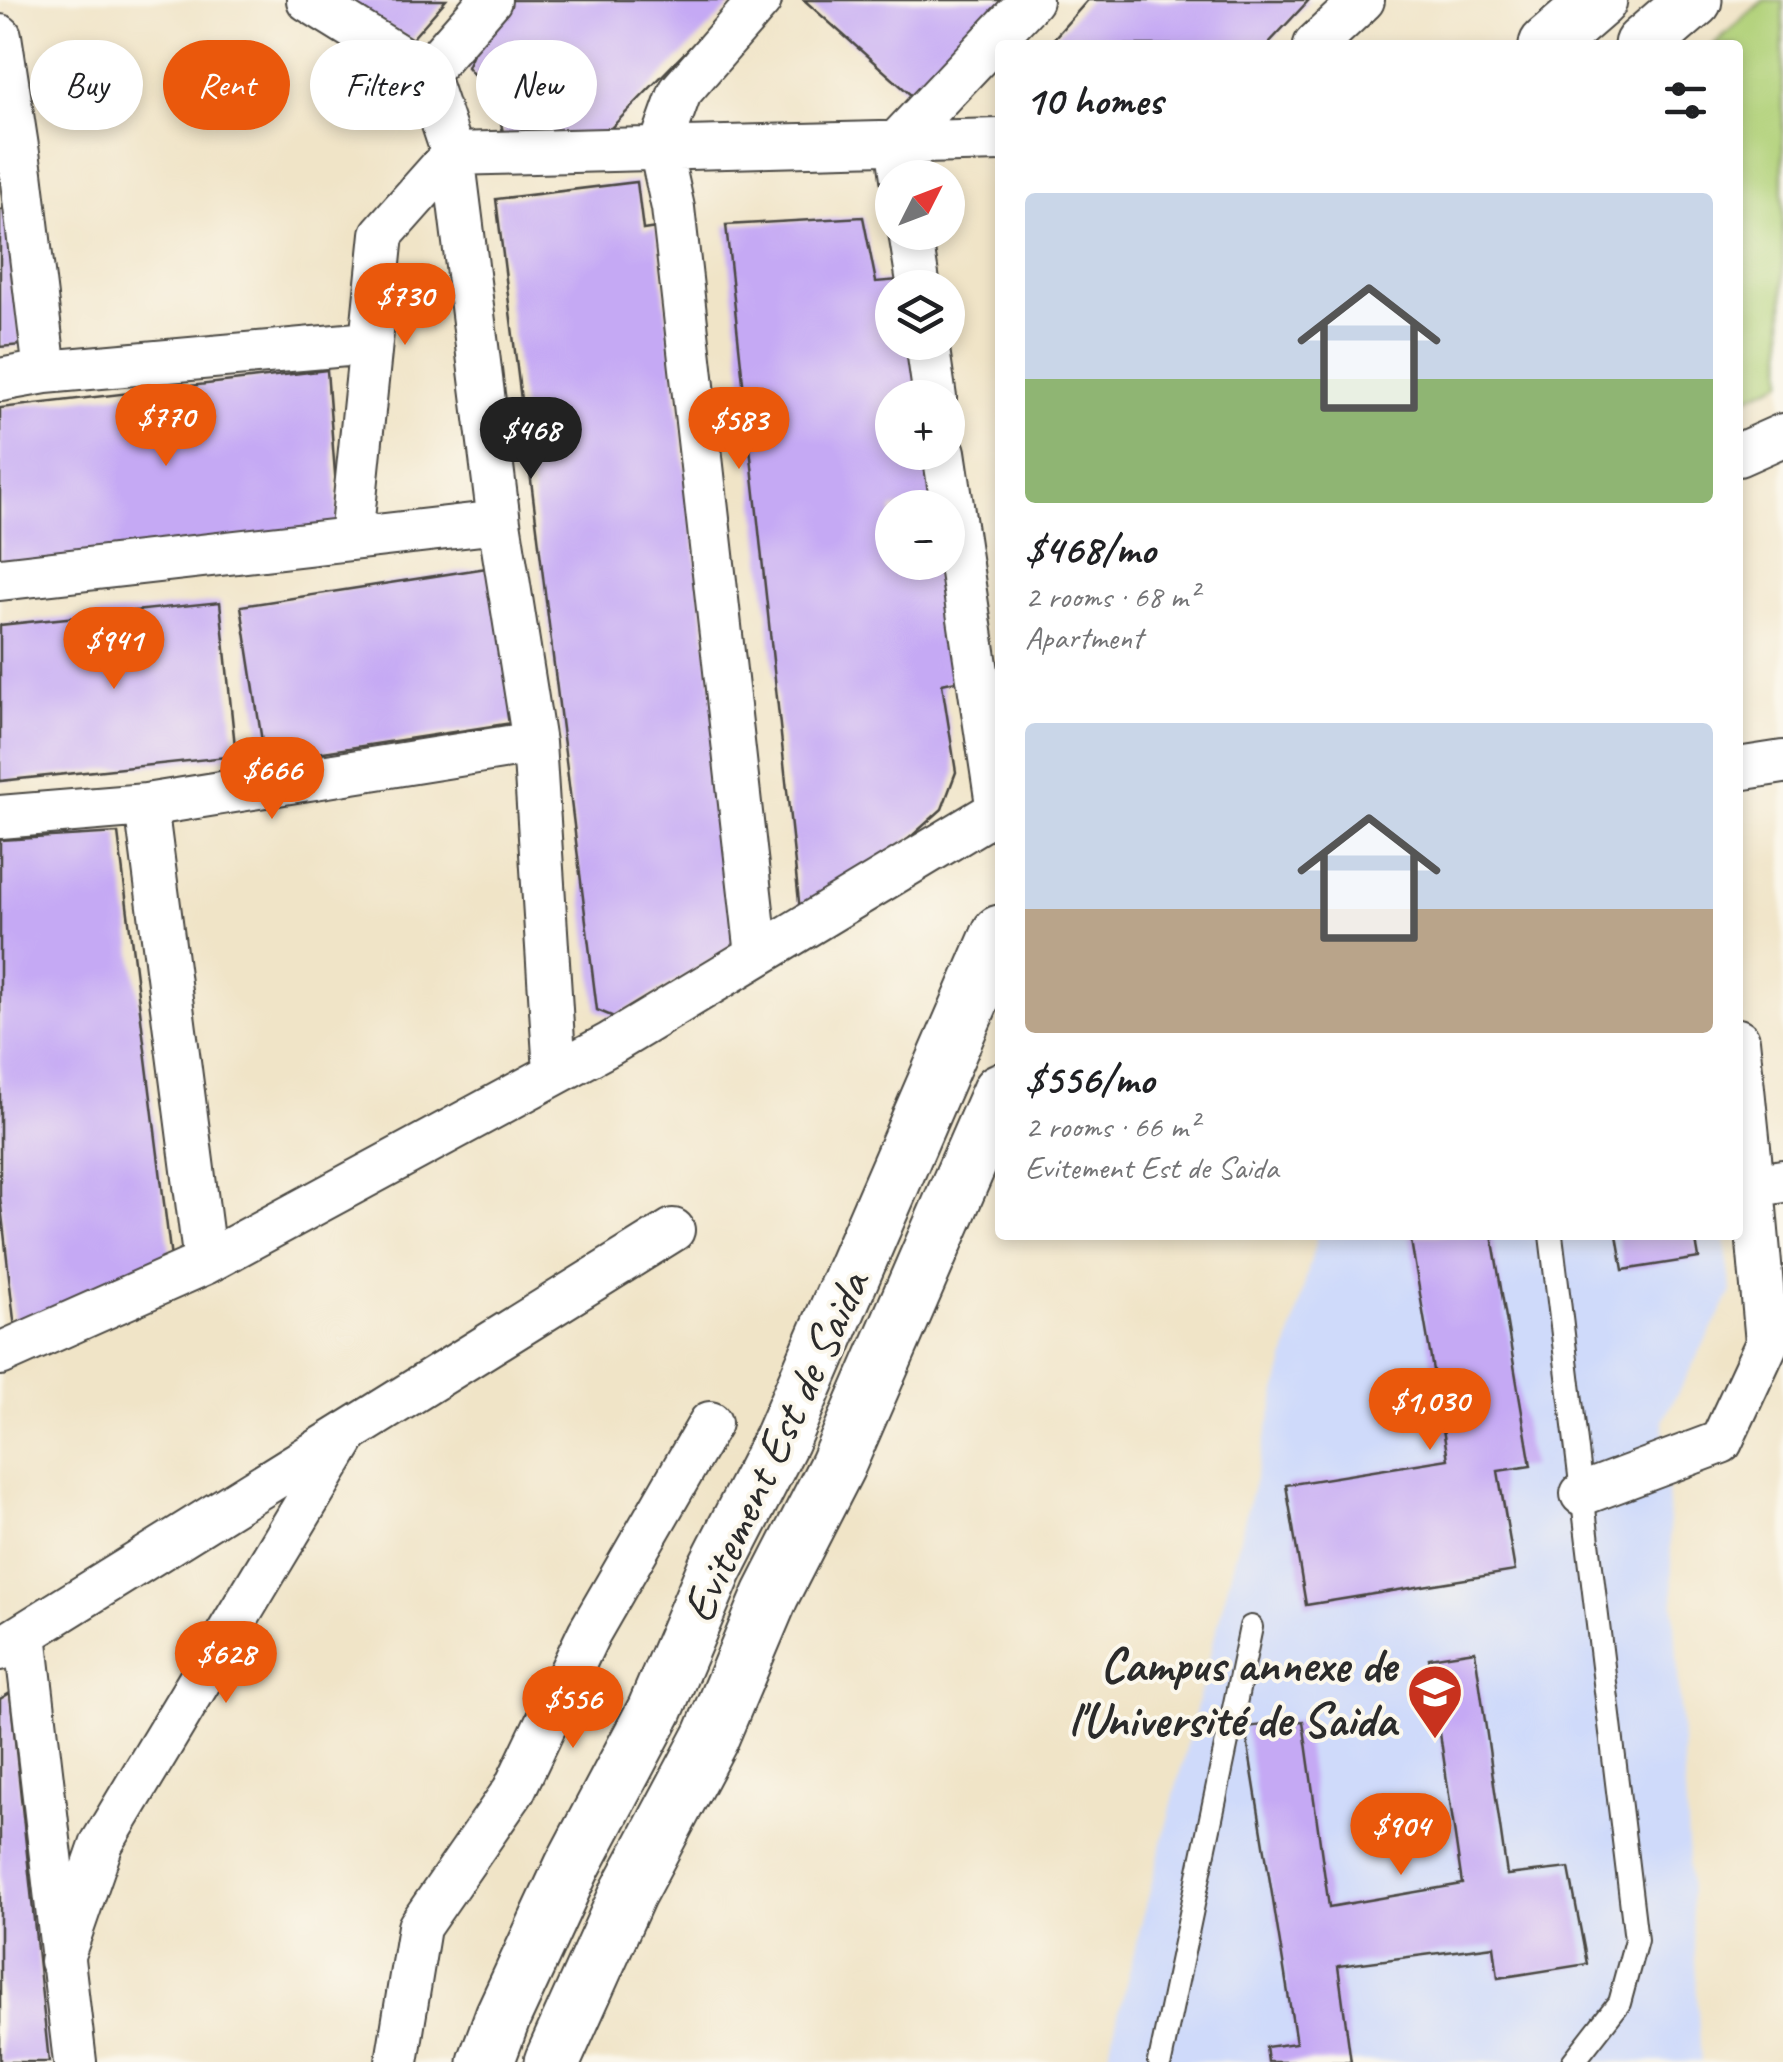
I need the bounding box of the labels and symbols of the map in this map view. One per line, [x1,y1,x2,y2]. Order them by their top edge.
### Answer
north arrow [875,160,965,250]
pin: $730 [346,263,464,348]
pin: $770 [107,384,225,469]
pin: $583 [680,387,798,472]
pin: $468 [472,397,590,482]
pin: $941 [55,607,173,692]
pin: $666 [213,737,331,822]
street label: Evitement Est de Saida [667,1259,884,1631]
pin: $1,030 [1349,1368,1511,1453]
pin: $628 [167,1621,285,1706]
place label: Campus annexe de l'Université de Saida [1068,1635,1400,1750]
school or university icon: Campus annexe de l'Université de Saida [1405,1662,1465,1741]
pin: $556 [514,1666,632,1751]
pin: $904 [1342,1793,1460,1878]

